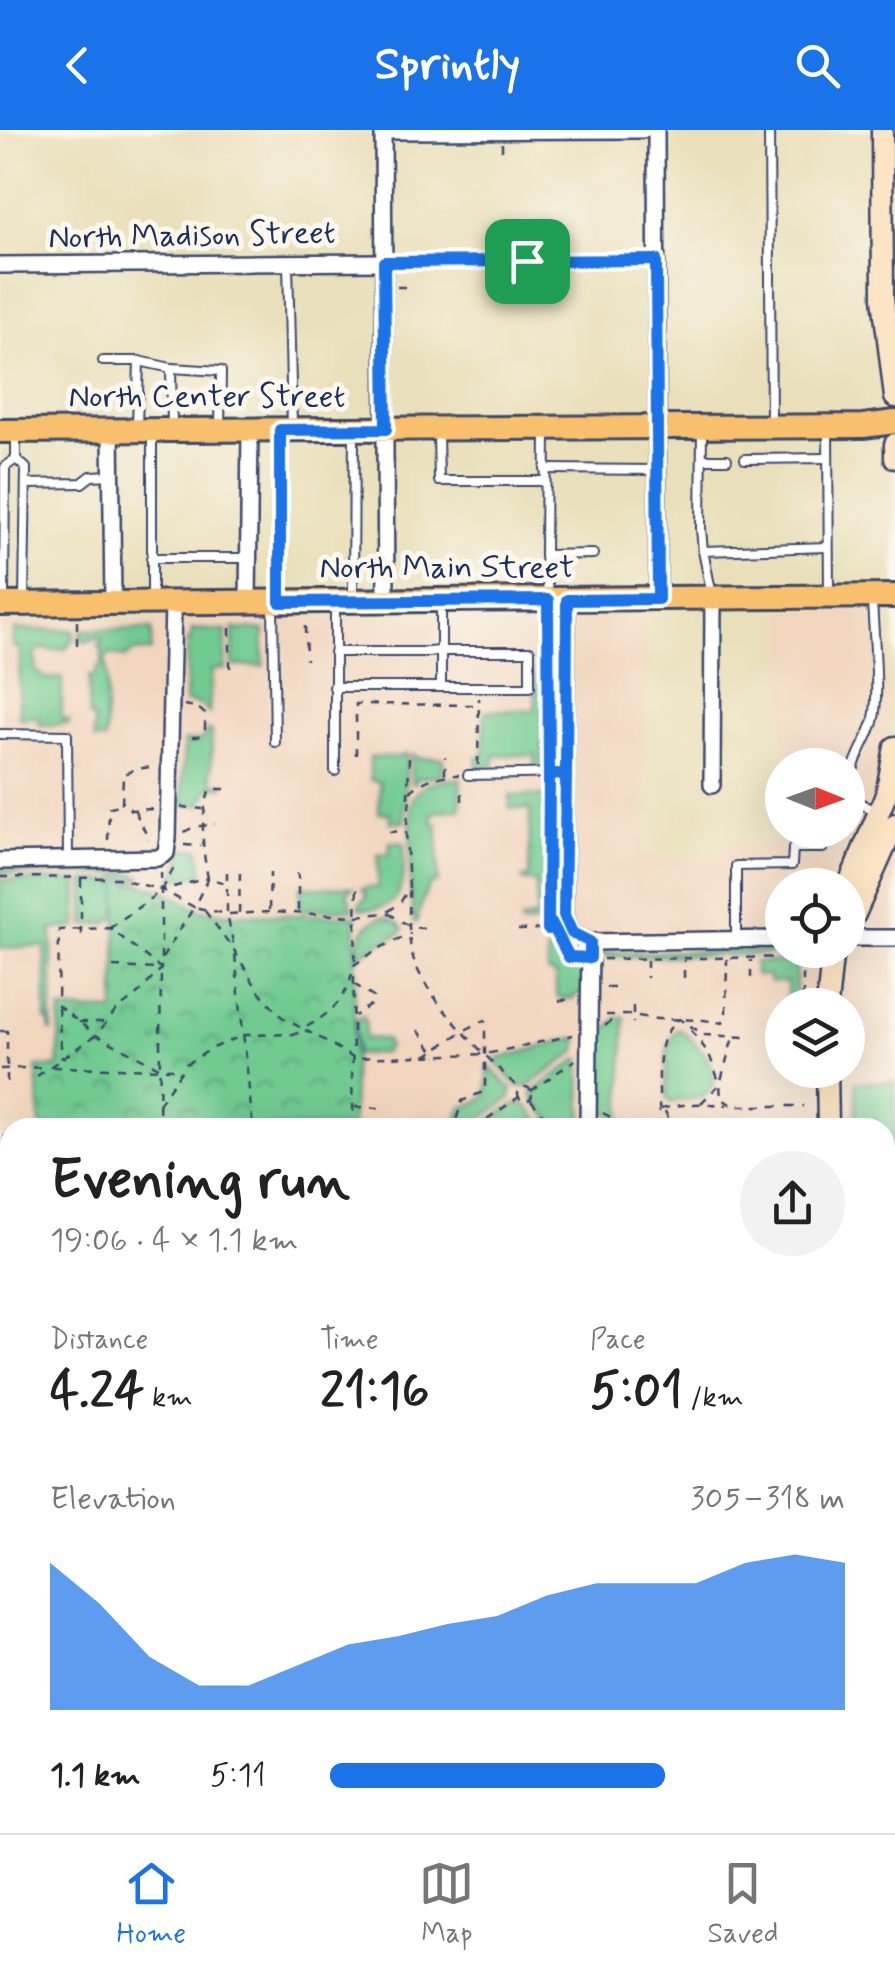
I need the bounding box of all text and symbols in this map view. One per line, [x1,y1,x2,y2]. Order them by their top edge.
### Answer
text: Sprintly [375,36,520,95]
icon: back [50,38,105,93]
icon: search [790,38,845,93]
street label: North Madison Street [48,212,336,260]
pin [485,219,570,304]
icon: arrive [500,234,555,289]
street label: North Center Street [69,376,345,418]
street label: North Main Street [320,547,574,589]
north arrow [765,748,865,848]
map controls [765,748,865,1088]
button: locate [765,868,865,968]
button: layers [765,988,865,1088]
text: Evening run [50,1146,350,1218]
button: share [740,1151,845,1256]
text: 19:06 · 4 × 1.1 km [50,1220,298,1262]
text: Distance [50,1322,148,1359]
text: Time [320,1322,379,1359]
text: Pace [590,1322,646,1359]
text: 4.24 [50,1359,144,1425]
text: 21:16 [320,1359,429,1425]
text: 5:01 [590,1359,683,1425]
text: km [144,1380,193,1417]
text: /km [683,1380,743,1417]
text: Elevation [50,1478,176,1520]
text: 305–318 m [690,1478,845,1520]
text: 1.1 km [50,1755,141,1797]
text: 5:11 [210,1755,266,1797]
tab: Home [117,1856,186,1953]
tab: Map [419,1856,474,1953]
tab: Saved [708,1856,778,1953]

